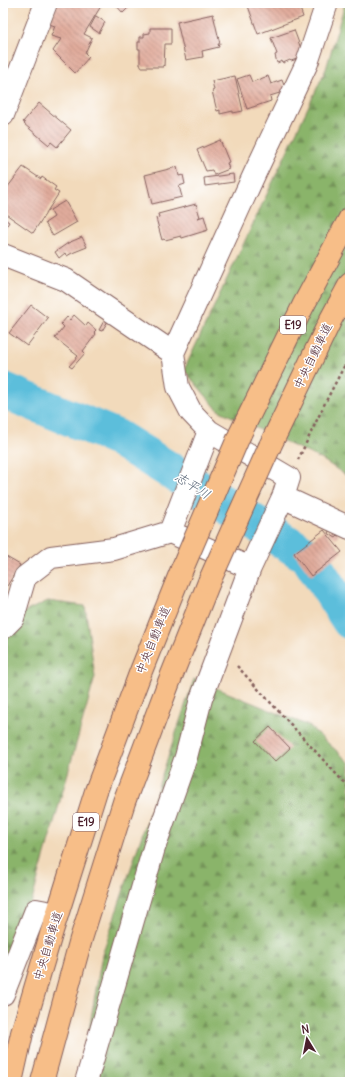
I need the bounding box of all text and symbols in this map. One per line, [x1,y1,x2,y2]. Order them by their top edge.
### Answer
road number: E19 [280,316,306,334]
street label: 中央自動車道 [290,320,335,391]
water label: 志平川 [172,468,214,503]
street label: 中央自動車道 [132,604,173,676]
road number: E19 [73,813,99,831]
street label: 中央自動車道 [30,909,65,982]
north arrow [287,1019,327,1059]
text: N [300,1022,310,1037]

